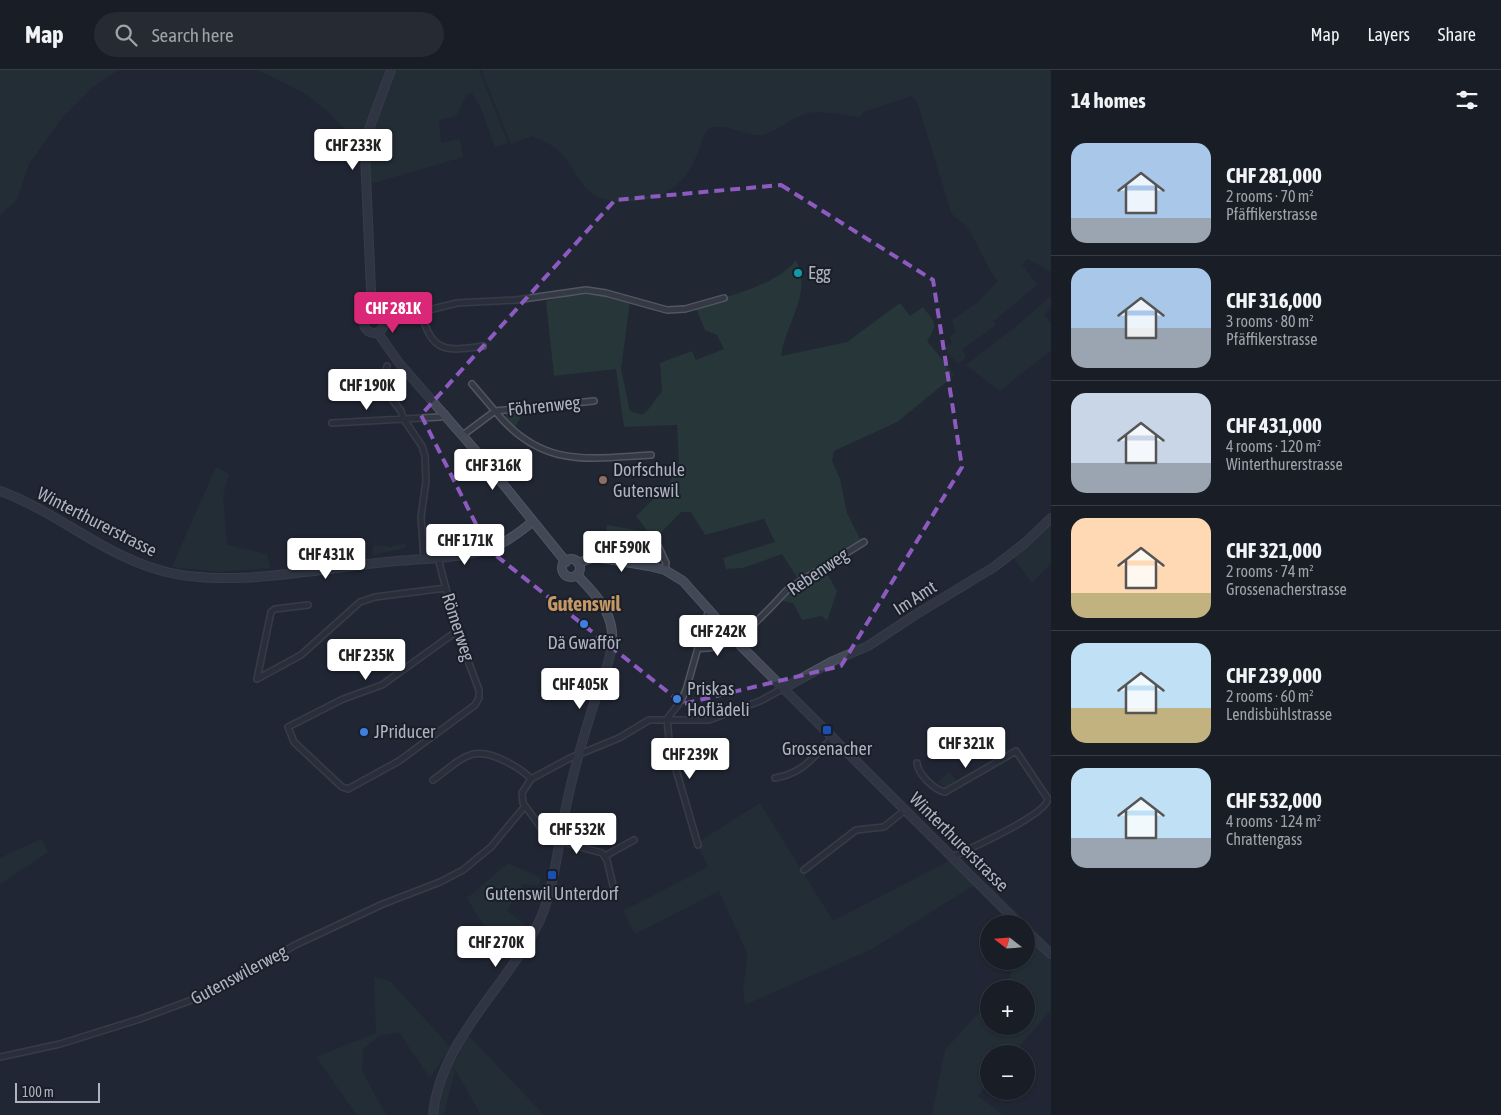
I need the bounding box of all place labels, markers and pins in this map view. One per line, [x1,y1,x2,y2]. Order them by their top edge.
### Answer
pin: CHF 233K [301,128,405,171]
place label: Egg [808,262,831,283]
marker: Egg [792,267,804,279]
pin: CHF 281K [341,292,445,334]
pin: CHF 190K [315,368,419,411]
pin: CHF 316K [441,448,545,491]
place label: Dorfschule Gutenswil [613,459,685,501]
marker: Dorfschule Gutenswil [597,474,609,486]
pin: CHF 171K [413,524,517,566]
pin: CHF 590K [570,530,674,573]
pin: CHF 431K [274,538,378,580]
pin: CHF 242K [666,614,770,657]
marker: Dä Gwafför [578,618,590,630]
place label: Dä Gwafför [548,632,621,653]
pin: CHF 235K [314,638,418,681]
pin: CHF 405K [528,668,632,710]
place label: Priskas Hoflädeli [687,678,750,720]
marker: Priskas Hoflädeli [671,693,683,705]
place label: JPriducer [374,721,436,742]
marker: Grossenacher [821,724,833,736]
marker: JPriducer [358,726,370,738]
pin: CHF 321K [914,726,1018,769]
pin: CHF 239K [638,738,742,780]
place label: Grossenacher [782,738,873,759]
pin: CHF 532K [525,812,629,855]
marker: Gutenswil Unterdorf [546,869,558,881]
place label: Gutenswil Unterdorf [485,883,619,904]
pin: CHF 270K [444,926,548,968]

